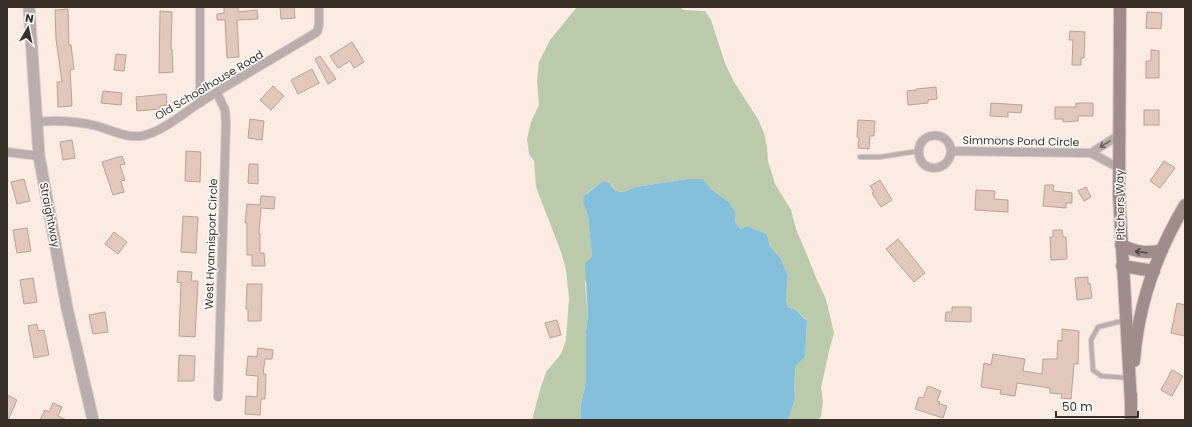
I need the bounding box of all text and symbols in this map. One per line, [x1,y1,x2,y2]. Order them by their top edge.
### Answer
north arrow [8,8,48,48]
text: N [24,10,35,27]
street label: Old Schoolhouse Road [152,46,266,124]
street label: Simmons Pond Circle [962,132,1080,150]
one-way arrow [1099,141,1111,149]
street label: Pitchers Way [1111,169,1129,241]
street label: West Hyannisport Circle [201,178,221,310]
street label: Straightway [36,181,64,250]
one-way arrow [1135,248,1148,256]
scale bar [1056,393,1138,419]
text: 50 m [1062,398,1093,415]

